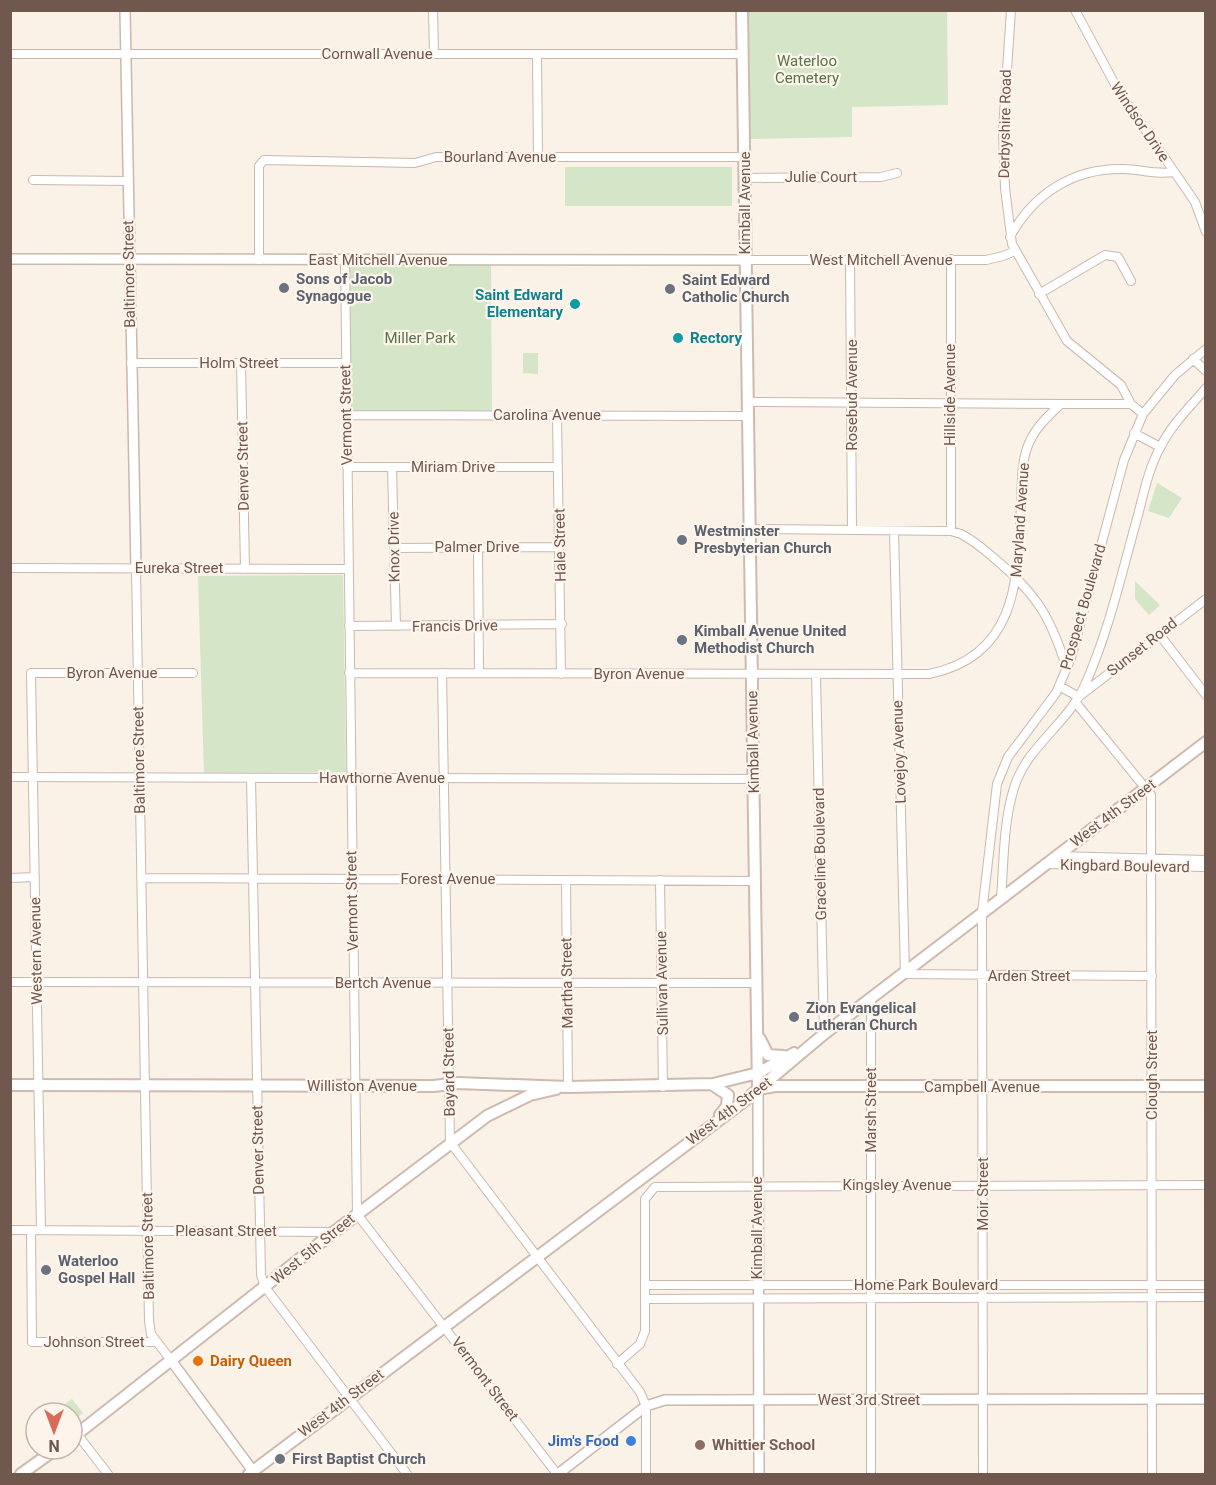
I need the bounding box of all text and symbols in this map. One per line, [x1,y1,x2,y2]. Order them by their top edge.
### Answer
street label: Cornwall Avenue [321,45,433,63]
park label: Waterloo Cemetery [775,52,839,87]
street label: Derbyshire Road [995,69,1015,179]
street label: Windsor Drive [1107,79,1173,165]
street label: Bourland Avenue [444,148,556,166]
street label: Kimball Avenue [736,152,754,254]
street label: Julie Court [785,168,857,186]
street label: Baltimore Street [119,220,139,328]
street label: East Mitchell Avenue [309,251,447,269]
street label: West Mitchell Avenue [809,251,953,269]
place label: Sons of Jacob Synagogue [296,270,392,305]
place label: Saint Edward Catholic Church [682,271,789,306]
marker: Sons of Jacob Synagogue [277,281,291,295]
marker: Saint Edward Catholic Church [663,282,677,296]
place label: Saint Edward Elementary [475,286,563,321]
marker: Saint Edward Elementary [568,297,582,311]
park label: Miller Park [384,329,456,347]
place label: Rectory [690,329,742,347]
marker: Rectory [671,331,685,345]
street label: Rosebud Avenue [843,339,861,451]
street label: Hillside Avenue [941,344,959,446]
street label: Holm Street [199,354,279,372]
street label: Vermont Street [336,365,356,465]
street label: Carolina Avenue [493,406,601,424]
street label: Denver Street [233,421,253,511]
street label: Miriam Drive [411,458,495,476]
street label: Maryland Avenue [1007,462,1033,578]
street label: Hale Street [550,508,570,582]
street label: Knox Drive [384,511,404,583]
place label: Westminster Presbyterian Church [694,522,832,557]
marker: Westminster Presbyterian Church [675,533,689,547]
street label: Palmer Drive [435,538,519,556]
street label: Prospect Boulevard [1056,542,1110,672]
street label: Eureka Street [135,559,223,577]
street label: Sunset Road [1103,614,1181,680]
street label: Francis Drive [412,616,498,636]
place label: Kimball Avenue United Methodist Church [694,622,846,657]
marker: Kimball Avenue United Methodist Church [675,633,689,647]
street label: Byron Avenue [67,664,158,682]
street label: Byron Avenue [594,665,685,683]
street label: Kimball Avenue [743,690,763,794]
street label: Lovejoy Avenue [888,700,910,804]
street label: Baltimore Street [129,706,149,814]
street label: Hawthorne Avenue [319,769,445,787]
street label: West 4th Street [1067,775,1159,851]
street label: Graceline Boulevard [810,788,830,920]
street label: Vermont Street [342,851,362,951]
street label: Kingbard Boulevard [1060,856,1190,876]
street label: Forest Avenue [400,870,496,888]
street label: Western Avenue [26,897,46,1005]
street label: Sullivan Avenue [652,931,672,1035]
street label: Martha Street [557,937,577,1029]
street label: Arden Street [988,967,1070,985]
street label: Bertch Avenue [335,974,431,992]
place label: Zion Evangelical Lutheran Church [806,999,918,1034]
marker: Zion Evangelical Lutheran Church [787,1010,801,1024]
street label: Bayard Street [439,1027,459,1117]
street label: Clough Street [1143,1030,1161,1120]
street label: Marsh Street [862,1067,880,1153]
street label: West 4th Street [683,1073,775,1149]
street label: Williston Avenue [307,1077,417,1095]
street label: Campbell Avenue [924,1078,1040,1096]
street label: Denver Street [248,1105,268,1195]
street label: Moir Street [974,1157,992,1231]
street label: Kingsley Avenue [843,1176,951,1194]
street label: Kimball Avenue [748,1177,766,1279]
street label: Baltimore Street [138,1192,158,1300]
street label: West 5th Street [268,1210,358,1288]
street label: Pleasant Street [175,1222,277,1240]
place label: Waterloo Gospel Hall [58,1252,135,1287]
marker: Waterloo Gospel Hall [39,1263,53,1277]
street label: Home Park Boulevard [854,1276,998,1294]
street label: Johnson Street [43,1333,145,1351]
street label: Vermont Street [448,1333,522,1425]
place label: Dairy Queen [210,1352,292,1370]
marker: Dairy Queen [191,1354,205,1368]
street label: West 4th Street [295,1365,387,1441]
street label: West 3rd Street [818,1391,920,1409]
north arrow [24,1401,84,1461]
place label: Jim's Food [548,1432,619,1450]
marker: Jim's Food [624,1434,638,1448]
text: N [48,1436,60,1455]
place label: Whittier School [712,1436,815,1454]
marker: Whittier School [693,1438,707,1452]
place label: First Baptist Church [292,1450,426,1468]
marker: First Baptist Church [273,1452,287,1466]

